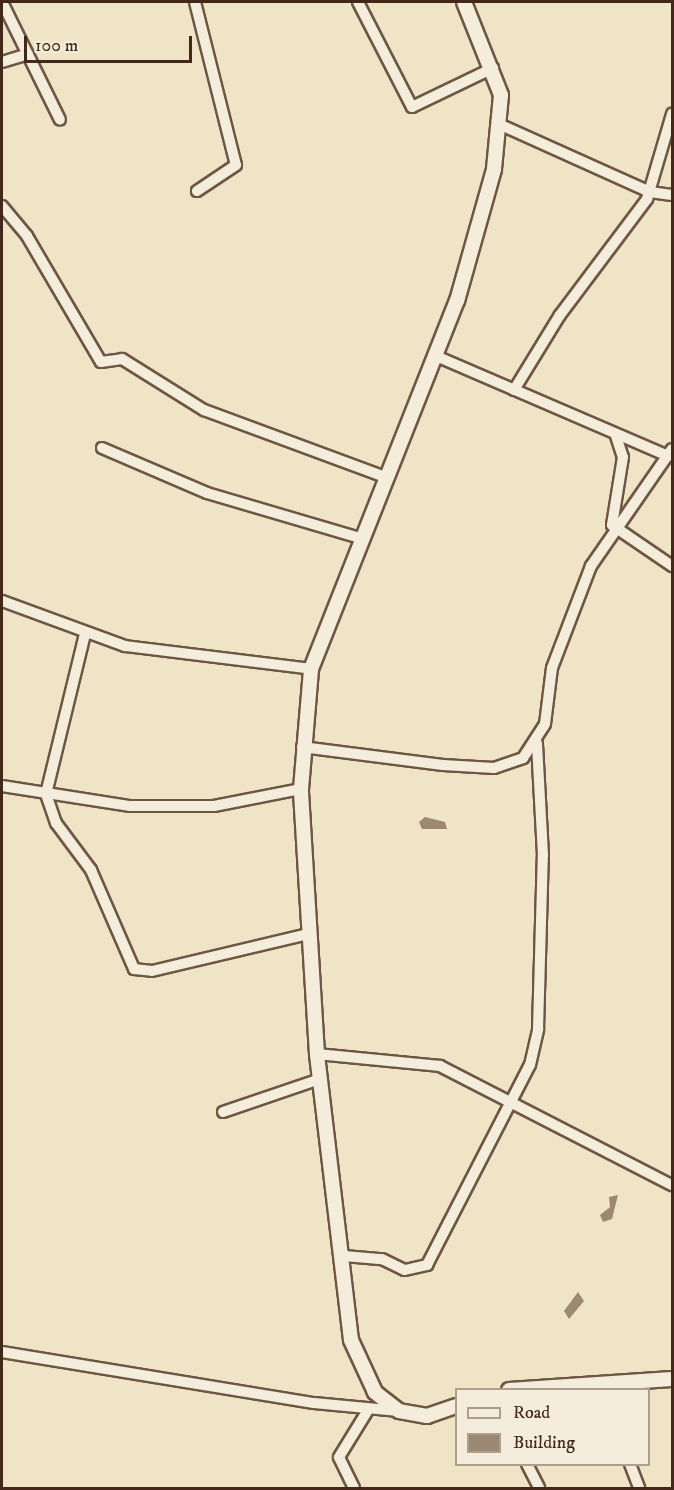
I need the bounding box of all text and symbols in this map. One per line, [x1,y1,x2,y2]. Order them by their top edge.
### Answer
scale bar [27,24,195,62]
text: 100 m [35,35,78,57]
legend [455,1388,650,1466]
text: Road [513,1402,550,1424]
text: Building [513,1432,575,1454]

